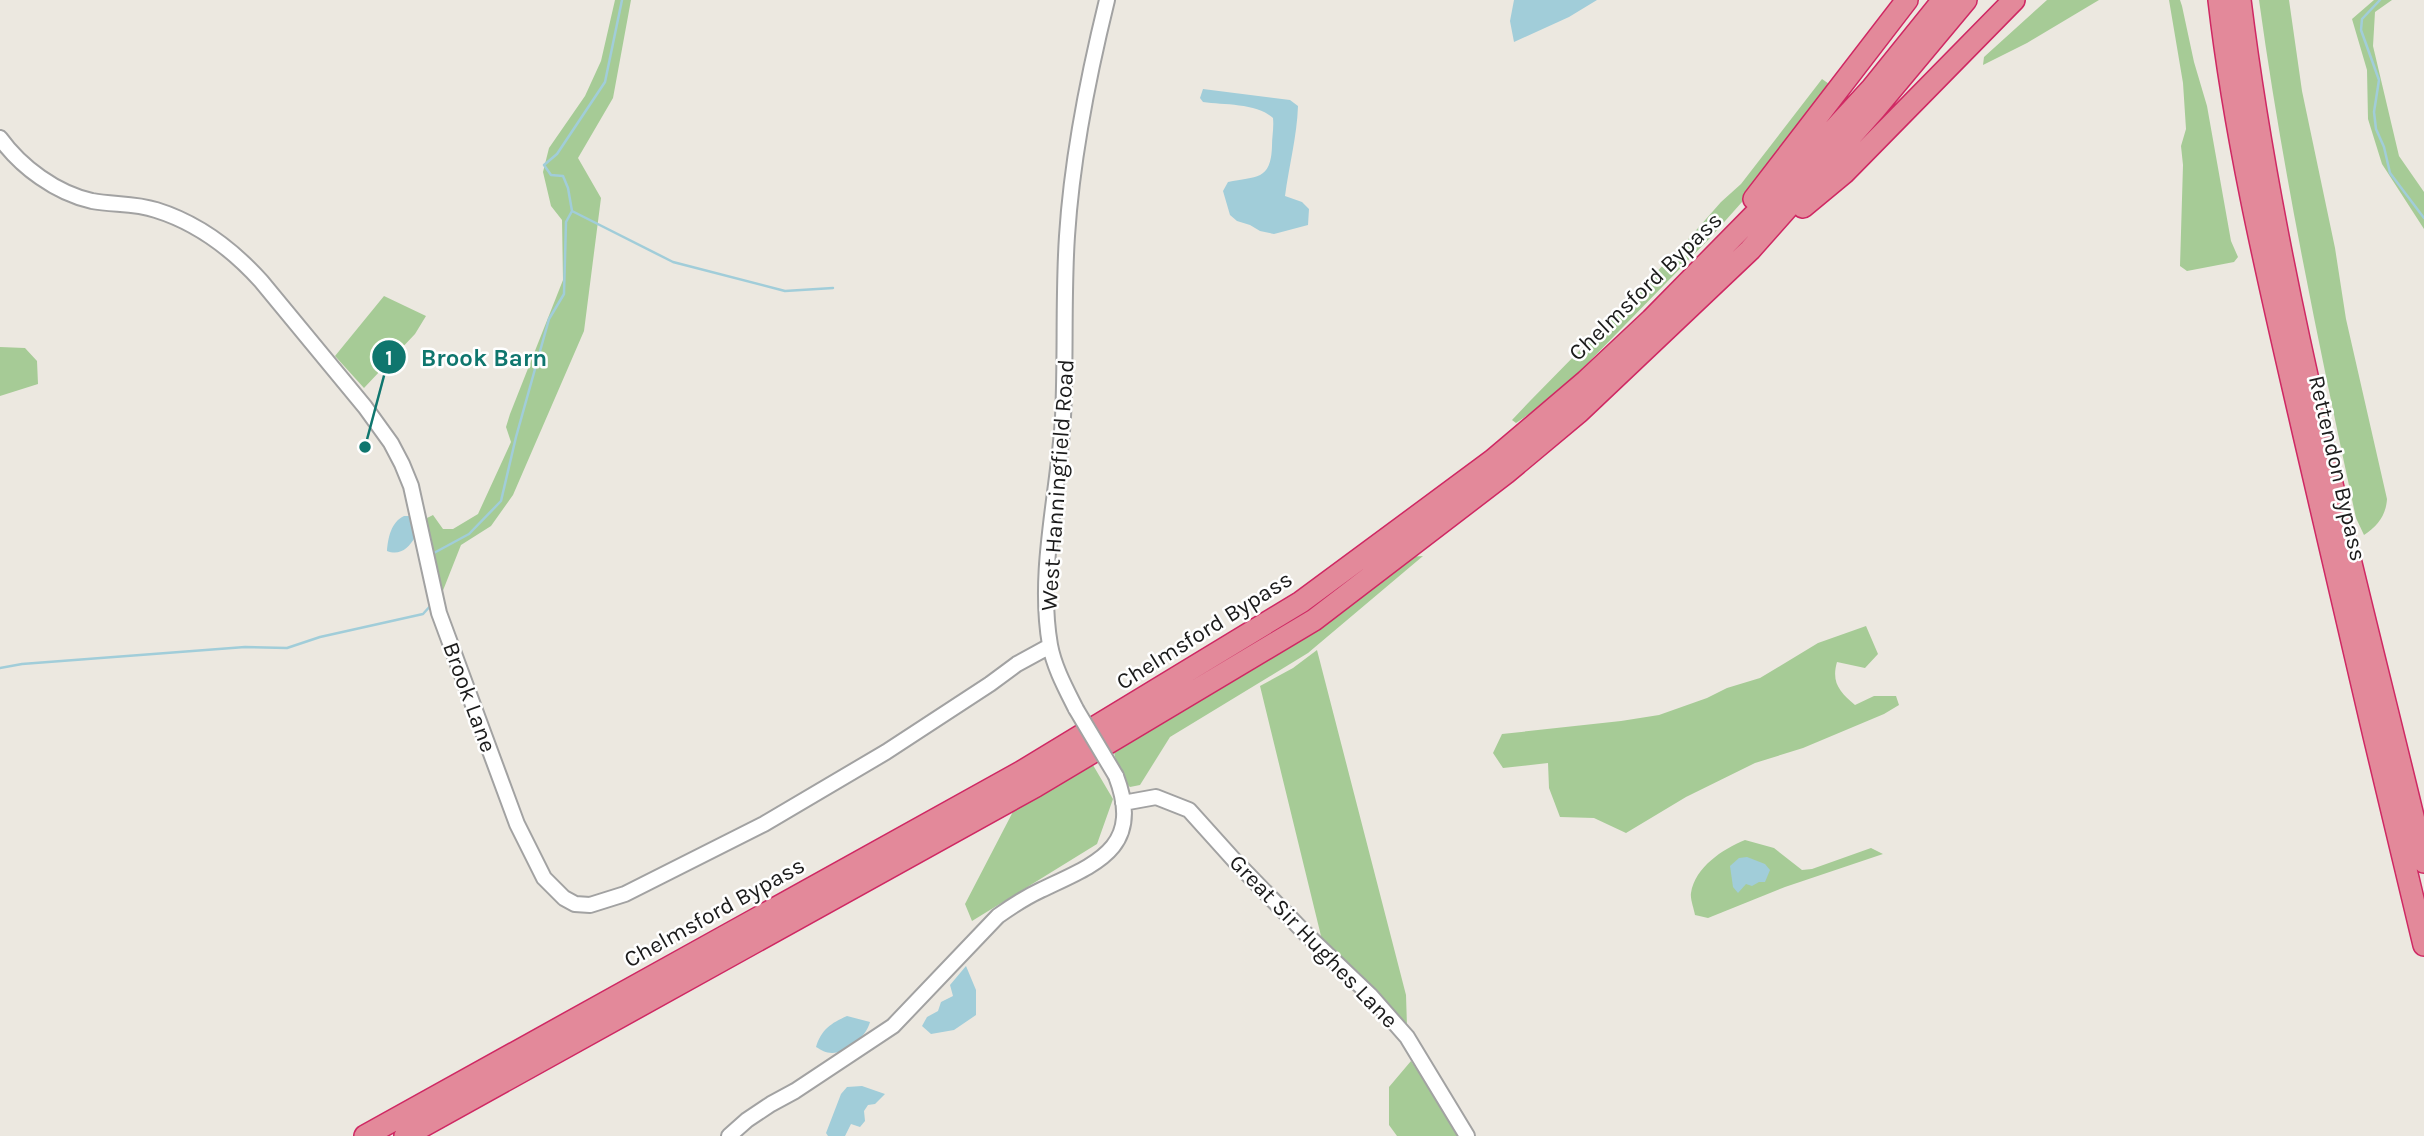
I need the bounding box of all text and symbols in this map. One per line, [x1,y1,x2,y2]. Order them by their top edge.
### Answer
street label: Chelmsford Bypass [1563,206,1727,366]
callout: Brook Barn [371,335,561,380]
text: Brook Barn [421,344,547,372]
text: 1 [385,346,393,370]
street label: West Hanningfield Road [1035,358,1080,612]
street label: Rettendon Bypass [2303,373,2372,564]
street label: Chelmsford Bypass [1111,565,1297,695]
street label: Brook Lane [437,638,502,756]
street label: Great Sir Hughes Lane [1224,849,1404,1034]
street label: Chelmsford Bypass [619,852,809,973]

